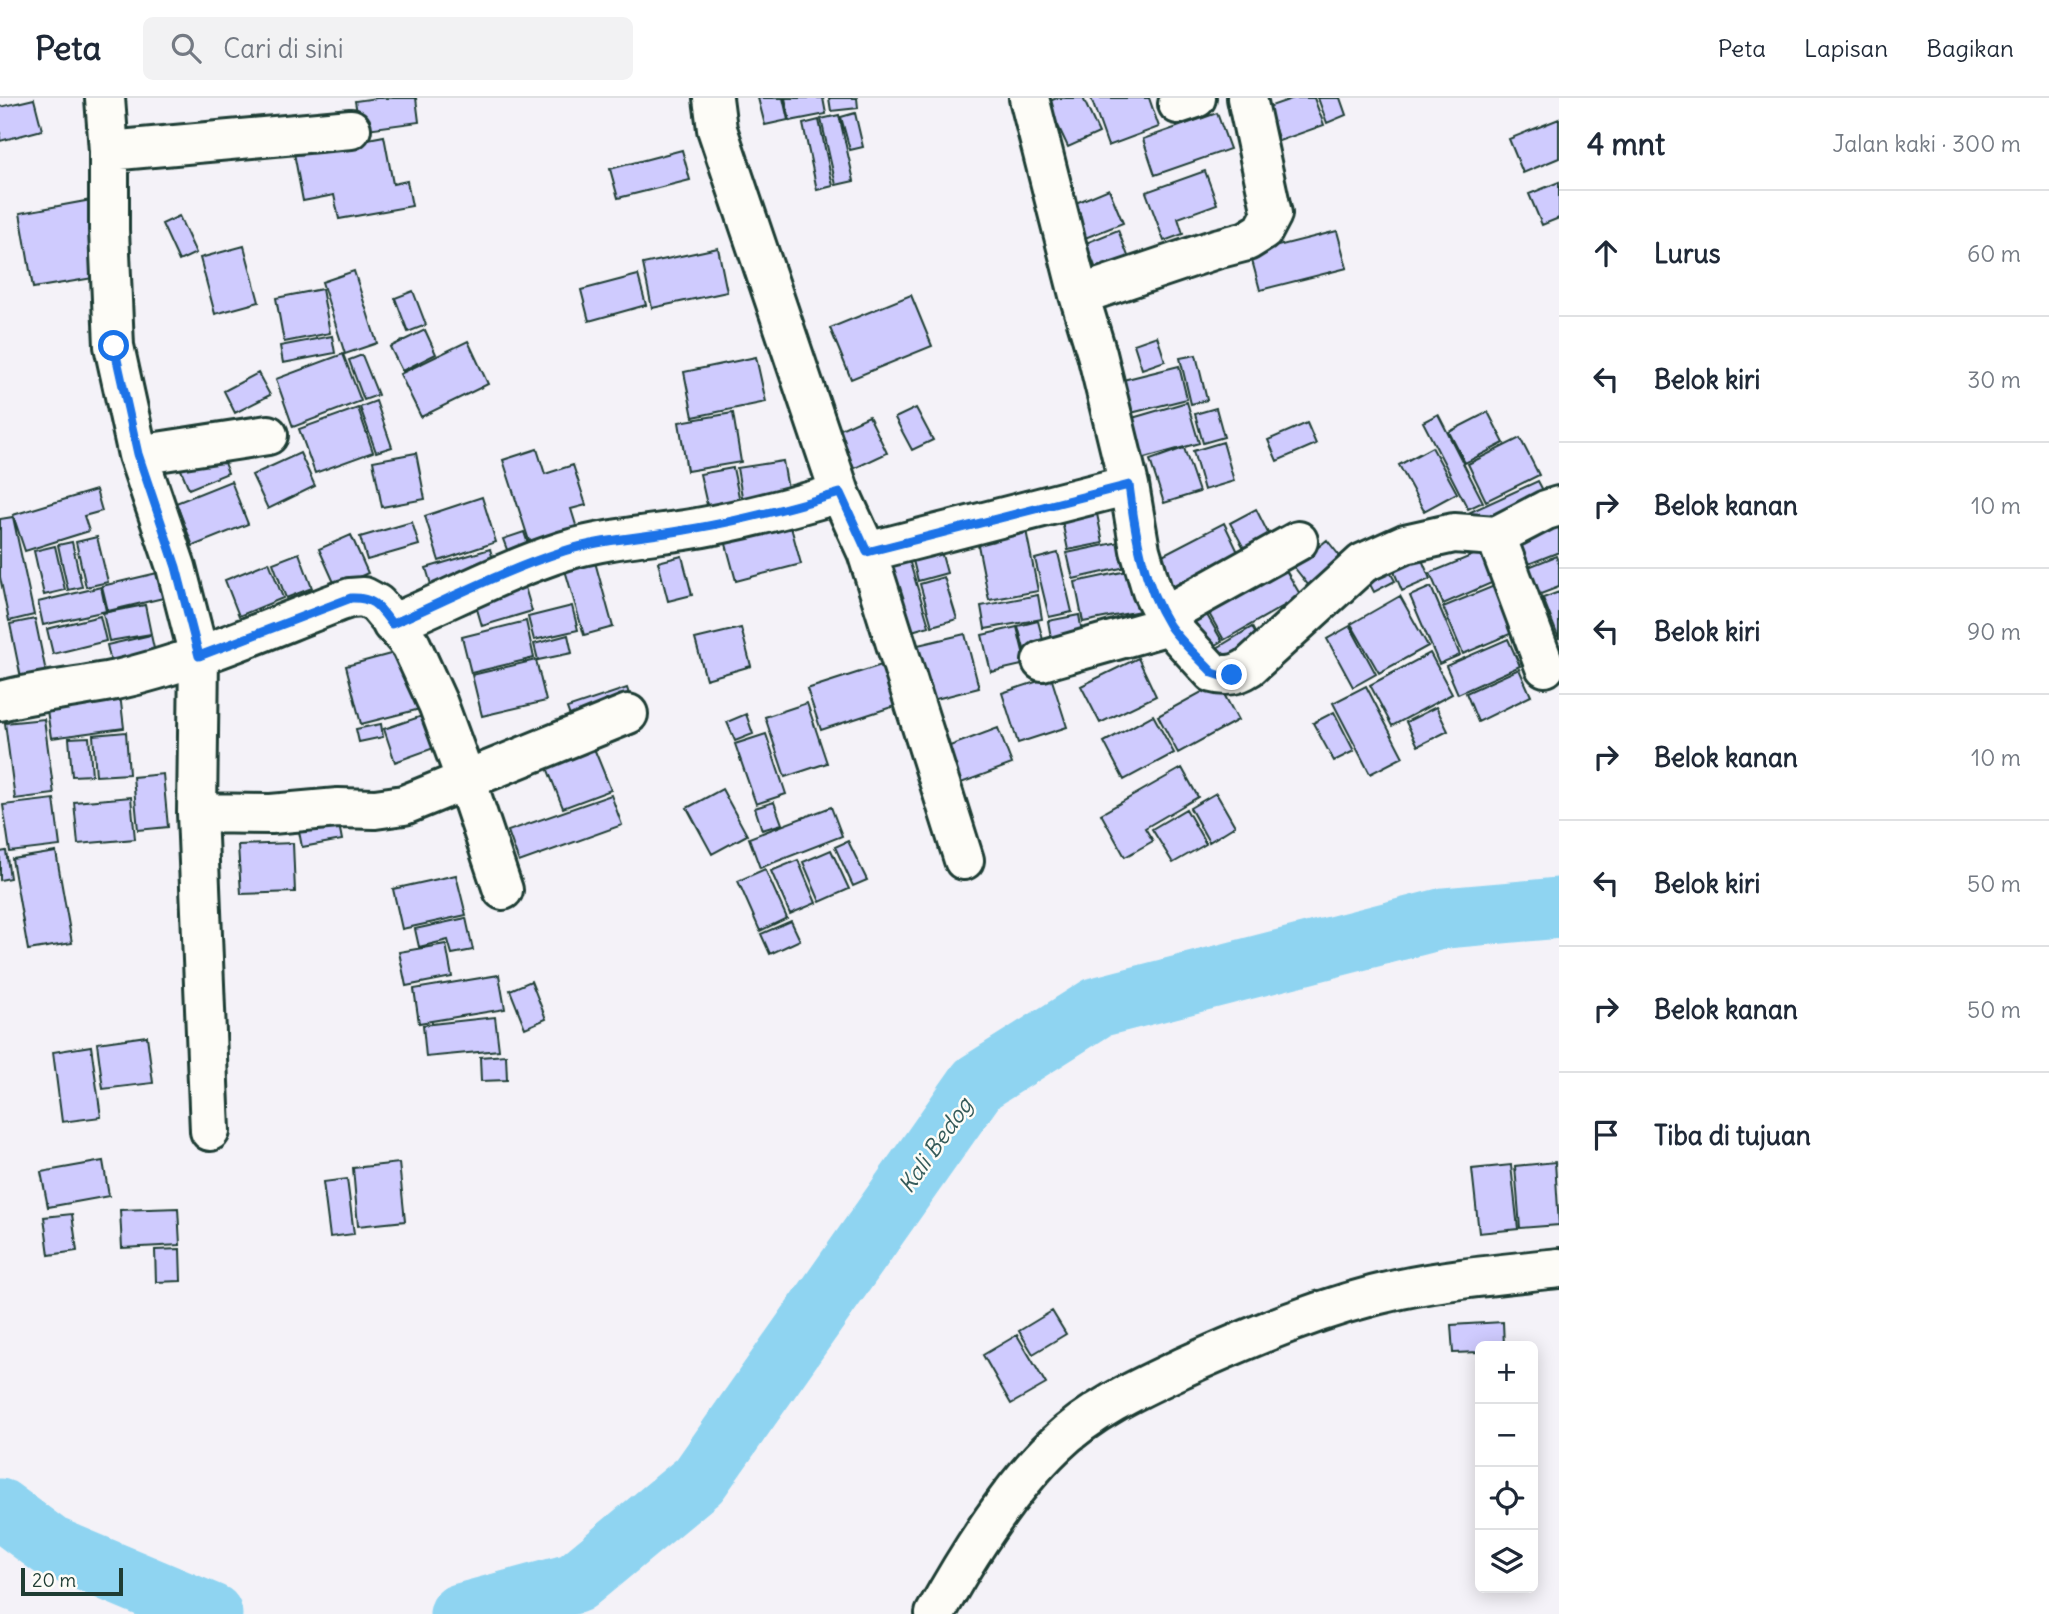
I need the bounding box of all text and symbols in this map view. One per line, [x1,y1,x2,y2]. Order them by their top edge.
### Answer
search box [143,17,633,80]
text: Peta [35,27,101,69]
icon: search [167,29,205,67]
text: Cari di sini [223,32,344,65]
text: Peta [1718,33,1766,63]
text: Lapisan [1804,33,1888,63]
text: Bagikan [1926,33,2014,63]
text: 4 mnt [1587,125,1665,163]
text: Jalan kaki · 300 m [1833,129,2021,158]
icon: ahead [1587,234,1625,272]
text: Lurus [1654,237,1721,270]
text: 60 m [1967,239,2021,268]
route start [98,330,129,361]
icon: left [1587,360,1625,398]
text: Belok kiri [1654,363,1760,396]
text: 30 m [1967,365,2021,394]
icon: right [1587,486,1625,524]
text: Belok kanan [1654,489,1798,522]
text: 10 m [1971,491,2021,520]
icon: left [1587,612,1625,650]
text: Belok kiri [1654,615,1760,648]
text: 90 m [1967,617,2021,646]
route end [1216,659,1247,690]
icon: right [1587,738,1625,776]
text: Belok kanan [1654,741,1798,774]
text: 10 m [1971,743,2021,772]
icon: left [1587,864,1625,902]
text: Belok kiri [1654,867,1760,900]
text: 50 m [1967,869,2021,898]
icon: right [1587,990,1625,1028]
text: Belok kanan [1654,993,1798,1026]
text: 50 m [1967,995,2021,1024]
water label: Kali Bedog [892,1090,980,1198]
icon: arrive [1587,1116,1625,1154]
text: Tiba di tujuan [1654,1119,1811,1152]
map controls [1475,1341,1538,1593]
button: + [1475,1341,1538,1404]
button: − [1475,1404,1538,1467]
button: locate [1475,1467,1538,1530]
button: layers [1475,1530,1538,1593]
scale bar [21,1565,122,1597]
text: 20 m [32,1568,76,1592]

